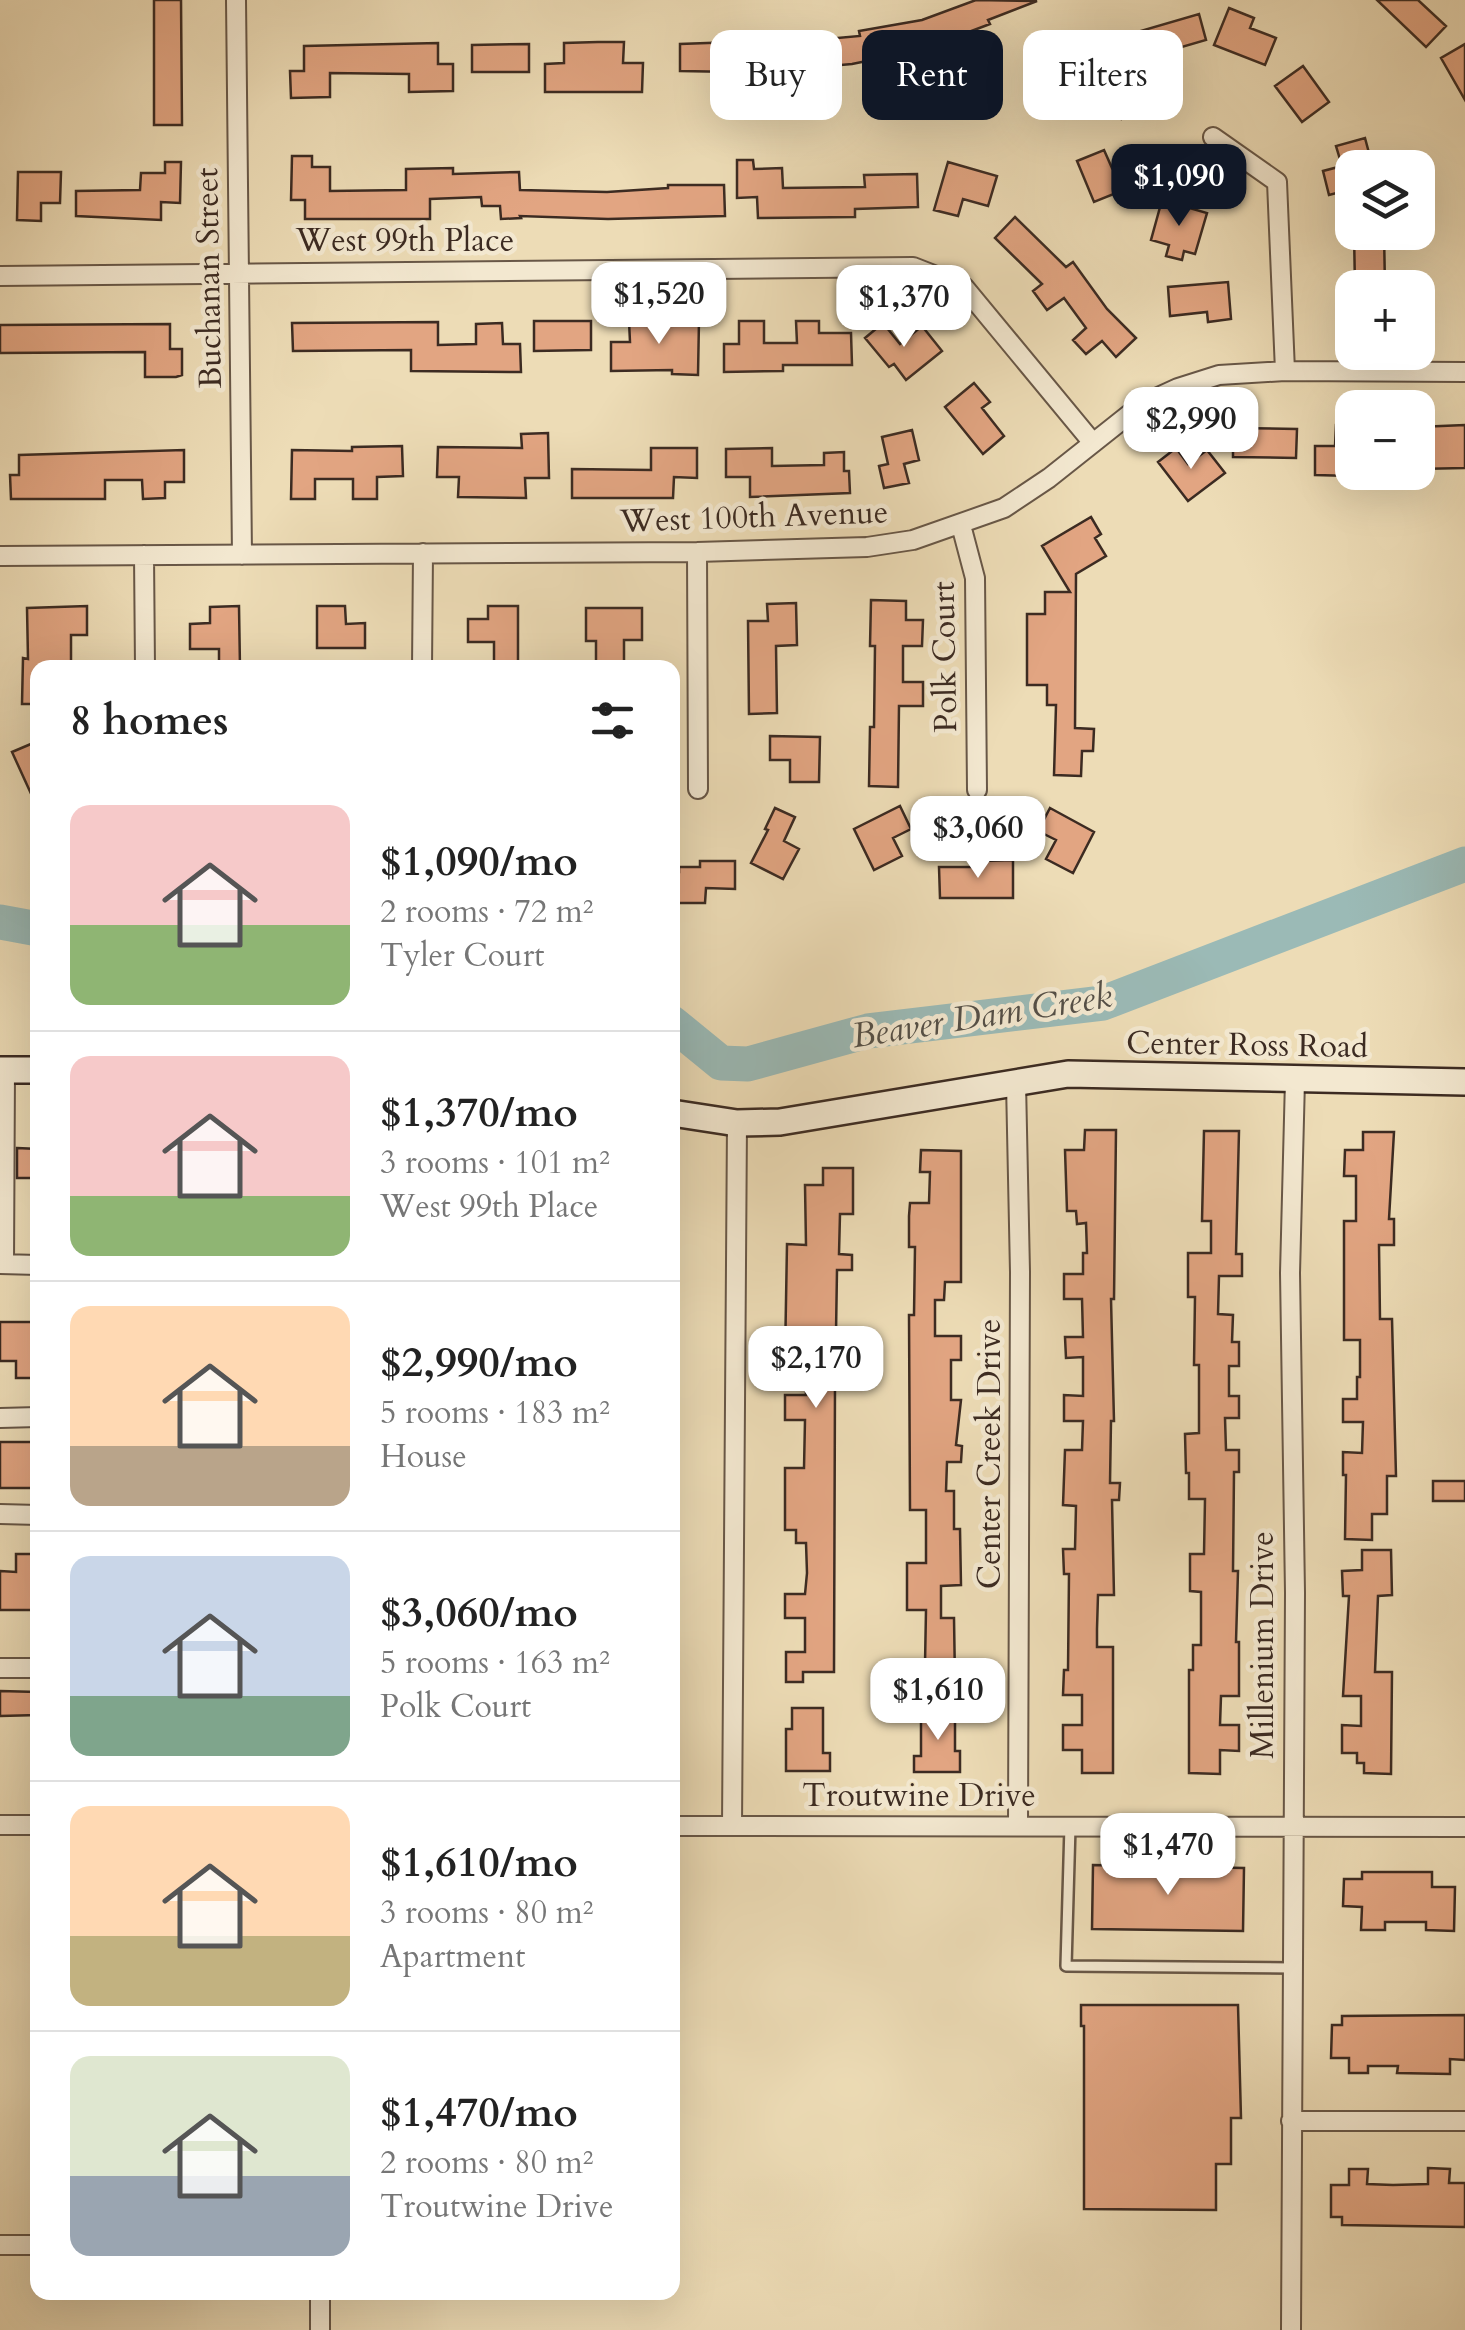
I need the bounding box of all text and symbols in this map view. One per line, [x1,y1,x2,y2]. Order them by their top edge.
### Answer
chip: Buy [710,30,842,120]
chip: Rent [862,30,1003,120]
chip: Filters [1023,30,1183,120]
pin: $1,090 [1098,144,1260,229]
map controls [1335,150,1435,490]
button: layers [1335,150,1435,250]
text: $1,090 [1133,154,1225,198]
street label: Buchanan Street [185,167,233,389]
street label: West 99th Place [295,219,514,263]
pin: $1,520 [578,262,740,347]
pin: $1,370 [823,265,985,350]
button: + [1335,270,1435,370]
text: $1,520 [613,272,705,316]
text: $1,370 [858,275,950,319]
pin: $2,990 [1110,387,1272,472]
button: − [1335,390,1435,490]
text: $2,990 [1145,397,1237,441]
street label: West 100th Avenue [618,490,889,544]
street label: Polk Court [922,581,968,733]
text: 8 homes [70,692,228,749]
icon: filters [585,693,640,748]
pin: $3,060 [897,796,1059,881]
text: $3,060 [932,806,1024,850]
text: $1,090/mo [380,833,578,890]
icon: home [150,845,270,965]
text: 2 rooms · 72 m² [380,890,593,934]
text: Tyler Court [380,934,544,978]
water label: Beaver Dam Creek [849,972,1116,1060]
street label: Center Ross Road [1126,1021,1368,1069]
text: $1,370/mo [380,1084,578,1141]
icon: home [150,1096,270,1216]
text: 3 rooms · 101 m² [380,1141,610,1185]
text: West 99th Place [380,1185,598,1229]
street label: Center Creek Drive [968,1319,1012,1589]
pin: $2,170 [735,1326,897,1411]
text: $2,990/mo [380,1334,578,1391]
text: $2,170 [770,1336,862,1380]
icon: home [150,1346,270,1466]
text: 5 rooms · 183 m² [380,1391,610,1435]
text: House [380,1435,467,1479]
street label: Millenium Drive [1241,1531,1285,1759]
text: $3,060/mo [380,1584,578,1641]
icon: home [150,1596,270,1716]
text: 5 rooms · 163 m² [380,1641,610,1685]
pin: $1,610 [857,1658,1019,1743]
text: $1,610 [892,1668,984,1712]
text: Polk Court [380,1685,531,1729]
street label: Troutwine Drive [802,1774,1036,1818]
pin: $1,470 [1087,1813,1249,1898]
text: $1,470 [1122,1823,1214,1867]
text: $1,610/mo [380,1834,578,1891]
icon: home [150,1846,270,1966]
text: 3 rooms · 80 m² [380,1891,593,1935]
text: Apartment [380,1935,525,1979]
text: $1,470/mo [380,2084,578,2141]
icon: home [150,2096,270,2216]
text: 2 rooms · 80 m² [380,2141,593,2185]
text: Troutwine Drive [380,2185,613,2229]

